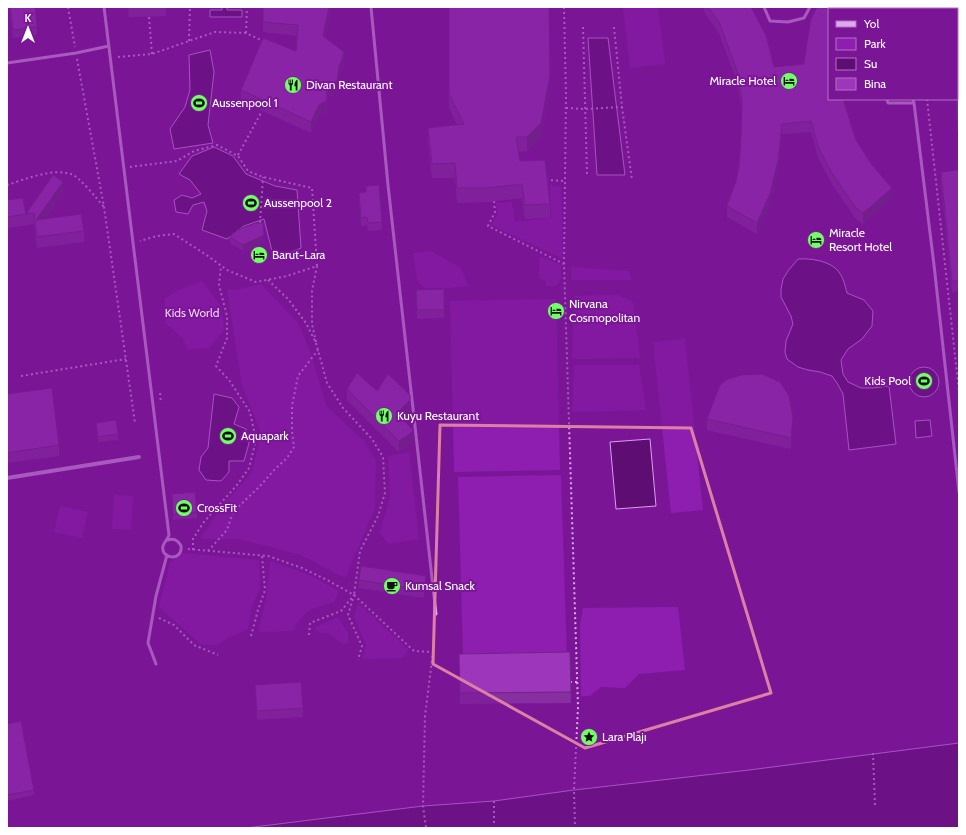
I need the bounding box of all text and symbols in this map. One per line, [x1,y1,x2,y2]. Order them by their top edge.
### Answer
north arrow [8,8,48,48]
legend [828,8,958,100]
text: K [25,11,32,25]
text: Yol [863,16,879,31]
text: Park [864,36,886,51]
text: Su [864,56,877,71]
hotel icon: Miracle Hotel [779,71,799,91]
place label: Miracle Hotel [710,73,776,88]
restaurant icon: Divan Restaurant [283,75,303,95]
text: Bina [864,76,886,91]
place label: Divan Restaurant [306,77,393,92]
sports icon: Aussenpool 1 [189,93,209,113]
place label: Aussenpool 1 [212,95,278,110]
sports icon: Aussenpool 2 [241,193,261,213]
place label: Aussenpool 2 [264,195,332,210]
place label: Miracle Resort Hotel [829,225,892,254]
hotel icon: Miracle Resort Hotel [806,230,826,250]
hotel icon: Barut-Lara [249,245,269,265]
place label: Barut-Lara [272,247,326,262]
place label: Nirvana Cosmopolitan [569,296,640,325]
hotel icon: Nirvana Cosmopolitan [546,301,566,321]
park label: Kids World [165,305,219,320]
sports icon: Kids Pool [914,371,934,391]
place label: Kids Pool [864,373,911,388]
restaurant icon: Kuyu Restaurant [374,406,394,426]
place label: Kuyu Restaurant [397,408,479,423]
sports icon: Aquapark [218,426,238,446]
place label: Aquapark [241,428,289,443]
sports icon: CrossFit [174,498,194,518]
place label: CrossFit [197,500,237,515]
cafe icon: Kumsal Snack [382,576,402,596]
place label: Kumsal Snack [405,578,475,593]
place icon: Lara Plajı [579,727,599,747]
place label: Lara Plajı [602,729,646,744]

